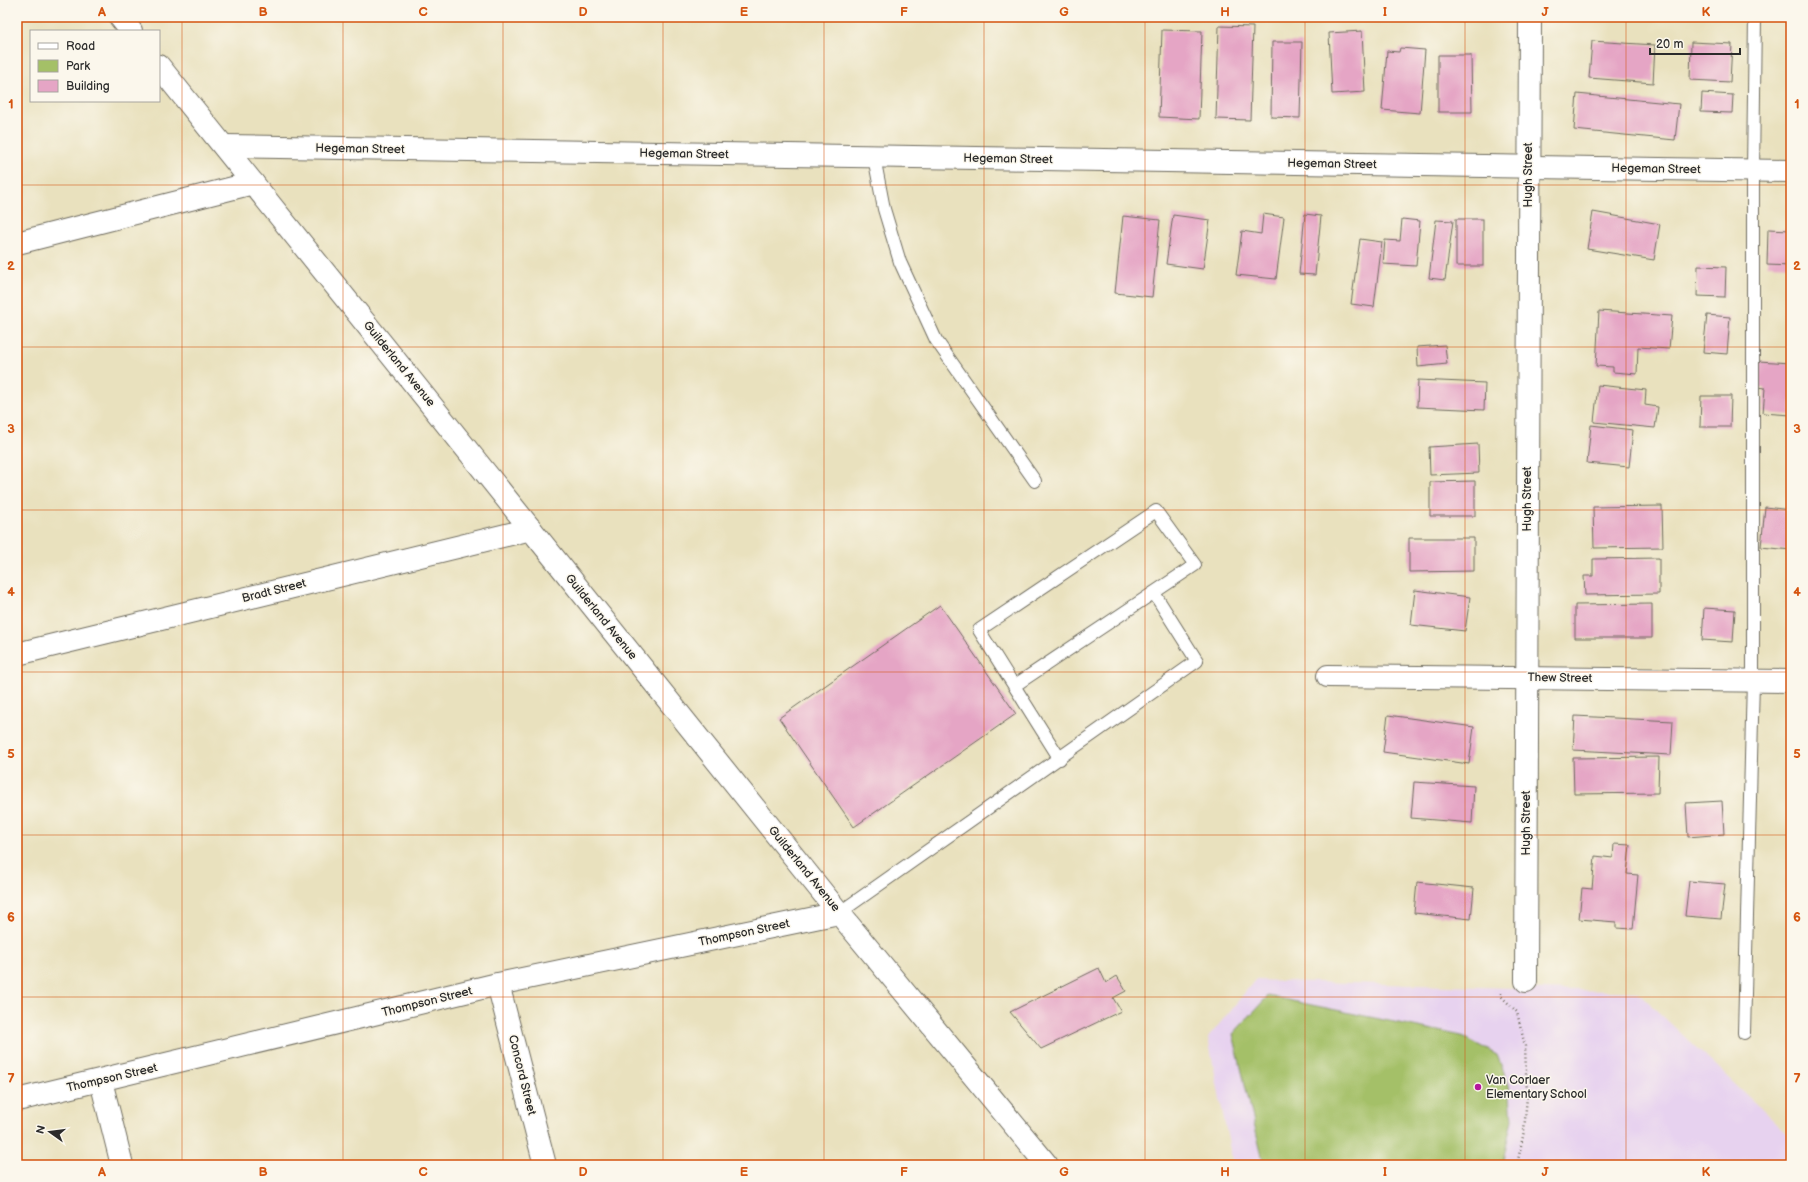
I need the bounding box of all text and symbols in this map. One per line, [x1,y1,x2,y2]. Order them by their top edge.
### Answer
text: A [97,4,106,20]
text: B [258,4,268,20]
text: C [418,4,428,20]
text: D [578,4,588,20]
text: E [740,4,749,20]
text: F [900,4,908,20]
text: G [1059,4,1069,20]
text: H [1220,4,1230,20]
text: I [1383,4,1387,20]
text: J [1541,4,1549,20]
text: K [1702,4,1711,20]
legend [30,30,160,102]
scale bar [1650,30,1740,56]
text: 20 m [1656,37,1683,52]
text: Road [66,39,95,54]
text: Park [66,59,90,74]
text: Building [66,79,110,94]
text: 1 [8,96,14,112]
text: 1 [1794,96,1800,112]
street label: Hegeman Street [315,141,405,157]
street label: Hugh Street [1521,142,1536,207]
street label: Hegeman Street [639,146,729,162]
street label: Hegeman Street [963,151,1053,167]
street label: Hegeman Street [1287,156,1377,172]
street label: Hegeman Street [1611,161,1701,177]
text: 2 [7,258,15,274]
text: 2 [1793,258,1801,274]
street label: Guilderland Avenue [360,318,438,410]
text: 3 [7,421,15,437]
text: 3 [1793,421,1801,437]
street label: Hugh Street [1520,466,1535,531]
street label: Guilderland Avenue [562,571,640,663]
street label: Bradt Street [240,576,308,606]
text: 4 [7,584,15,600]
text: 4 [1793,584,1801,600]
street label: Thew Street [1528,670,1593,686]
text: 5 [7,746,15,762]
text: 5 [1793,746,1801,762]
street label: Hugh Street [1519,790,1534,855]
street label: Guilderland Avenue [765,823,843,915]
text: 6 [7,909,15,925]
text: 6 [1793,909,1801,925]
street label: Thompson Street [697,916,791,950]
street label: Thompson Street [380,983,474,1020]
street label: Concord Street [505,1033,539,1117]
street label: Thompson Street [65,1060,159,1096]
text: 7 [7,1071,15,1087]
text: 7 [1793,1071,1801,1087]
place label: Van Corlaer Elementary School [1486,1073,1587,1102]
marker: Van Corlaer Elementary School [1473,1082,1483,1092]
north arrow [30,1112,70,1152]
text: N [33,1124,48,1135]
text: A [97,1164,106,1180]
text: B [258,1164,268,1180]
text: C [418,1164,428,1180]
text: D [578,1164,588,1180]
text: E [740,1164,749,1180]
text: F [900,1164,908,1180]
text: G [1059,1164,1069,1180]
text: H [1220,1164,1230,1180]
text: I [1383,1164,1387,1180]
text: J [1541,1164,1549,1180]
text: K [1702,1164,1711,1180]

